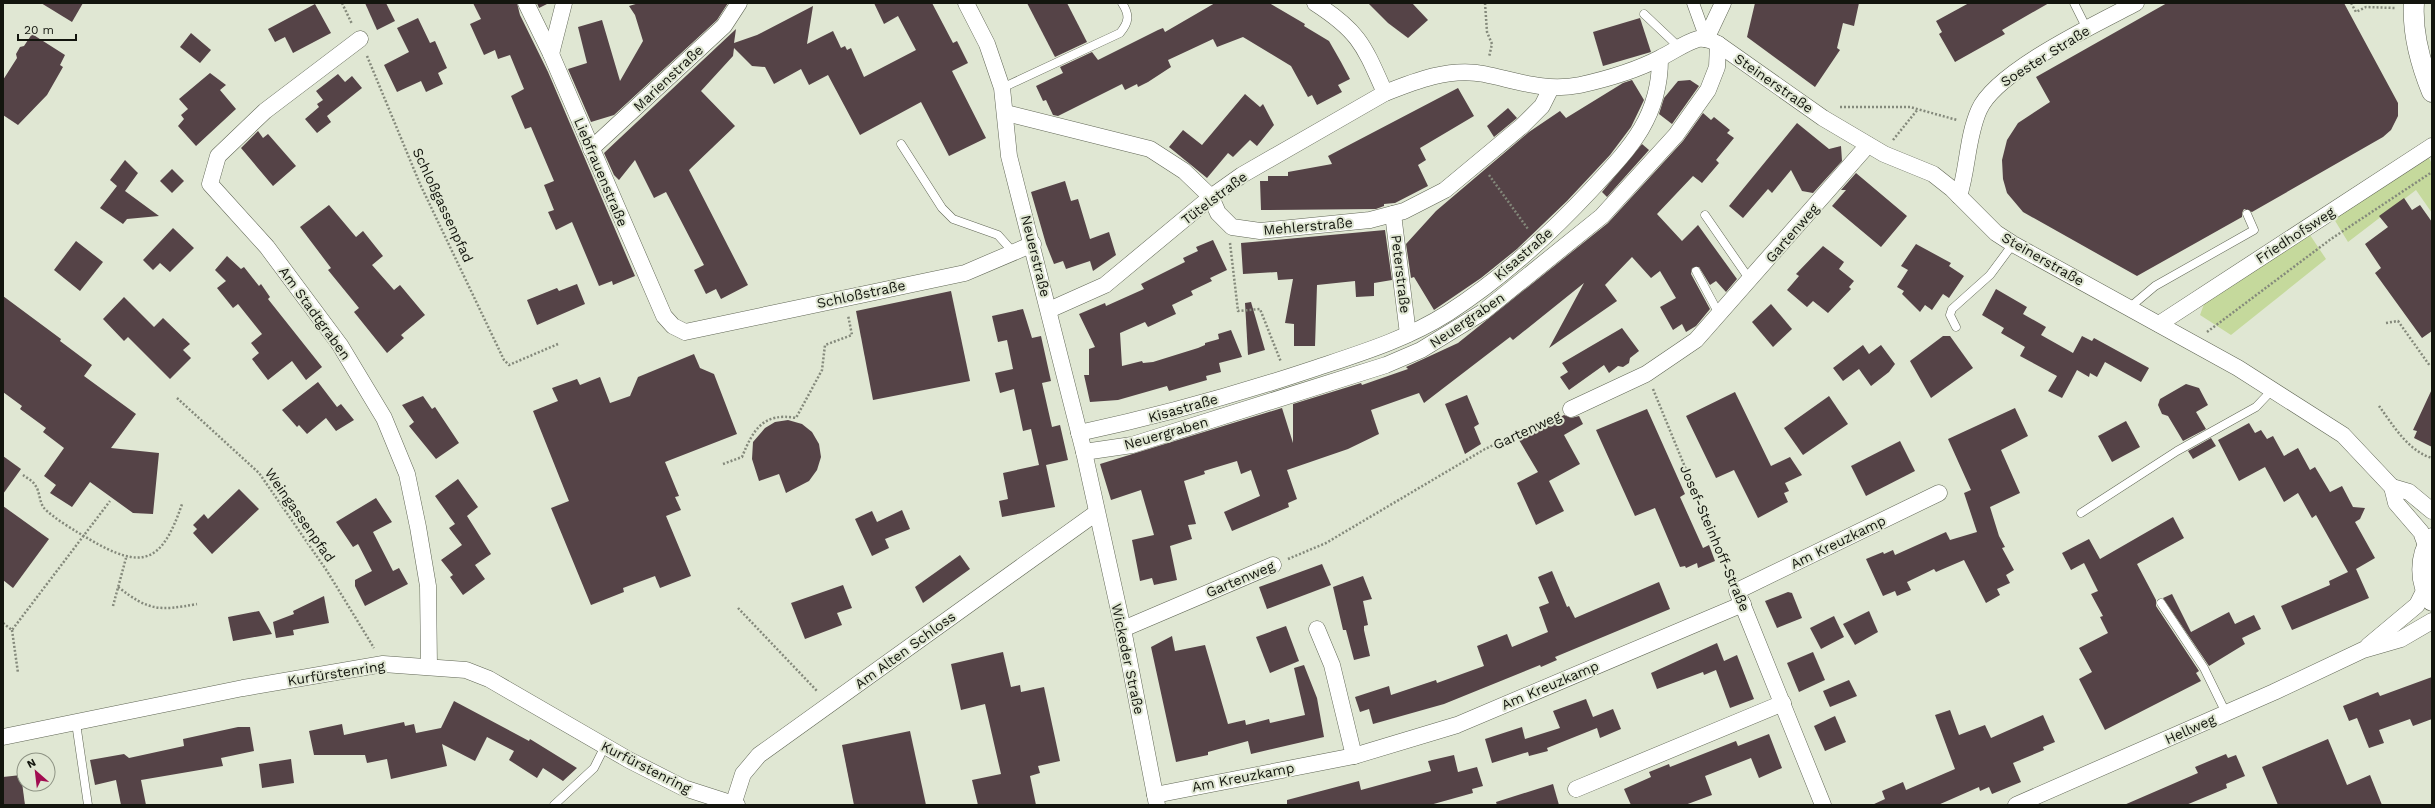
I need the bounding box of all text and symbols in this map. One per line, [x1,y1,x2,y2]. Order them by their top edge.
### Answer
scale bar [18,16,76,42]
street label: Soester Straße [1998,22,2092,90]
text: 20 m [24,23,54,37]
street label: Marienstraße [630,42,706,114]
street label: Steinerstraße [1732,50,1816,116]
street label: Liebfrauenstraße [571,115,631,229]
street label: Schloßgassenpfad [410,145,476,265]
street label: Tütelstraße [1178,168,1250,228]
street label: Gartenweg [1762,200,1822,266]
street label: Friedhofsweg [2253,203,2338,266]
street label: Neuerstraße [1018,213,1054,299]
street label: Mehlerstraße [1263,214,1353,238]
street label: Kisastraße [1491,224,1555,284]
street label: Steinerstraße [1999,229,2087,289]
street label: Peterstraße [1388,234,1414,314]
street label: Am Stadtgraben [276,263,354,363]
street label: Schloßstraße [815,277,907,311]
street label: Neuergraben [1427,289,1507,351]
street label: Kisastraße [1146,390,1220,426]
street label: Gartenweg [1491,407,1564,453]
street label: Neuergraben [1122,413,1210,453]
street label: Josef-Steinhoff-Straße [1677,463,1753,613]
street label: Weingassenpfad [262,465,338,565]
street label: Am Kreuzkamp [1788,512,1888,572]
street label: Gartenweg [1203,557,1277,601]
street label: Wickeder Straße [1108,602,1148,716]
street label: Am Alten Schloss [852,608,958,692]
street label: Kurfürstenring [286,657,386,689]
street label: Am Kreuzkamp [1499,657,1601,713]
street label: Hellweg [2162,711,2218,747]
street label: Kurfürstenring [599,738,694,797]
north arrow [16,752,56,792]
text: N [25,756,38,771]
street label: Am Kreuzkamp [1190,759,1296,795]

